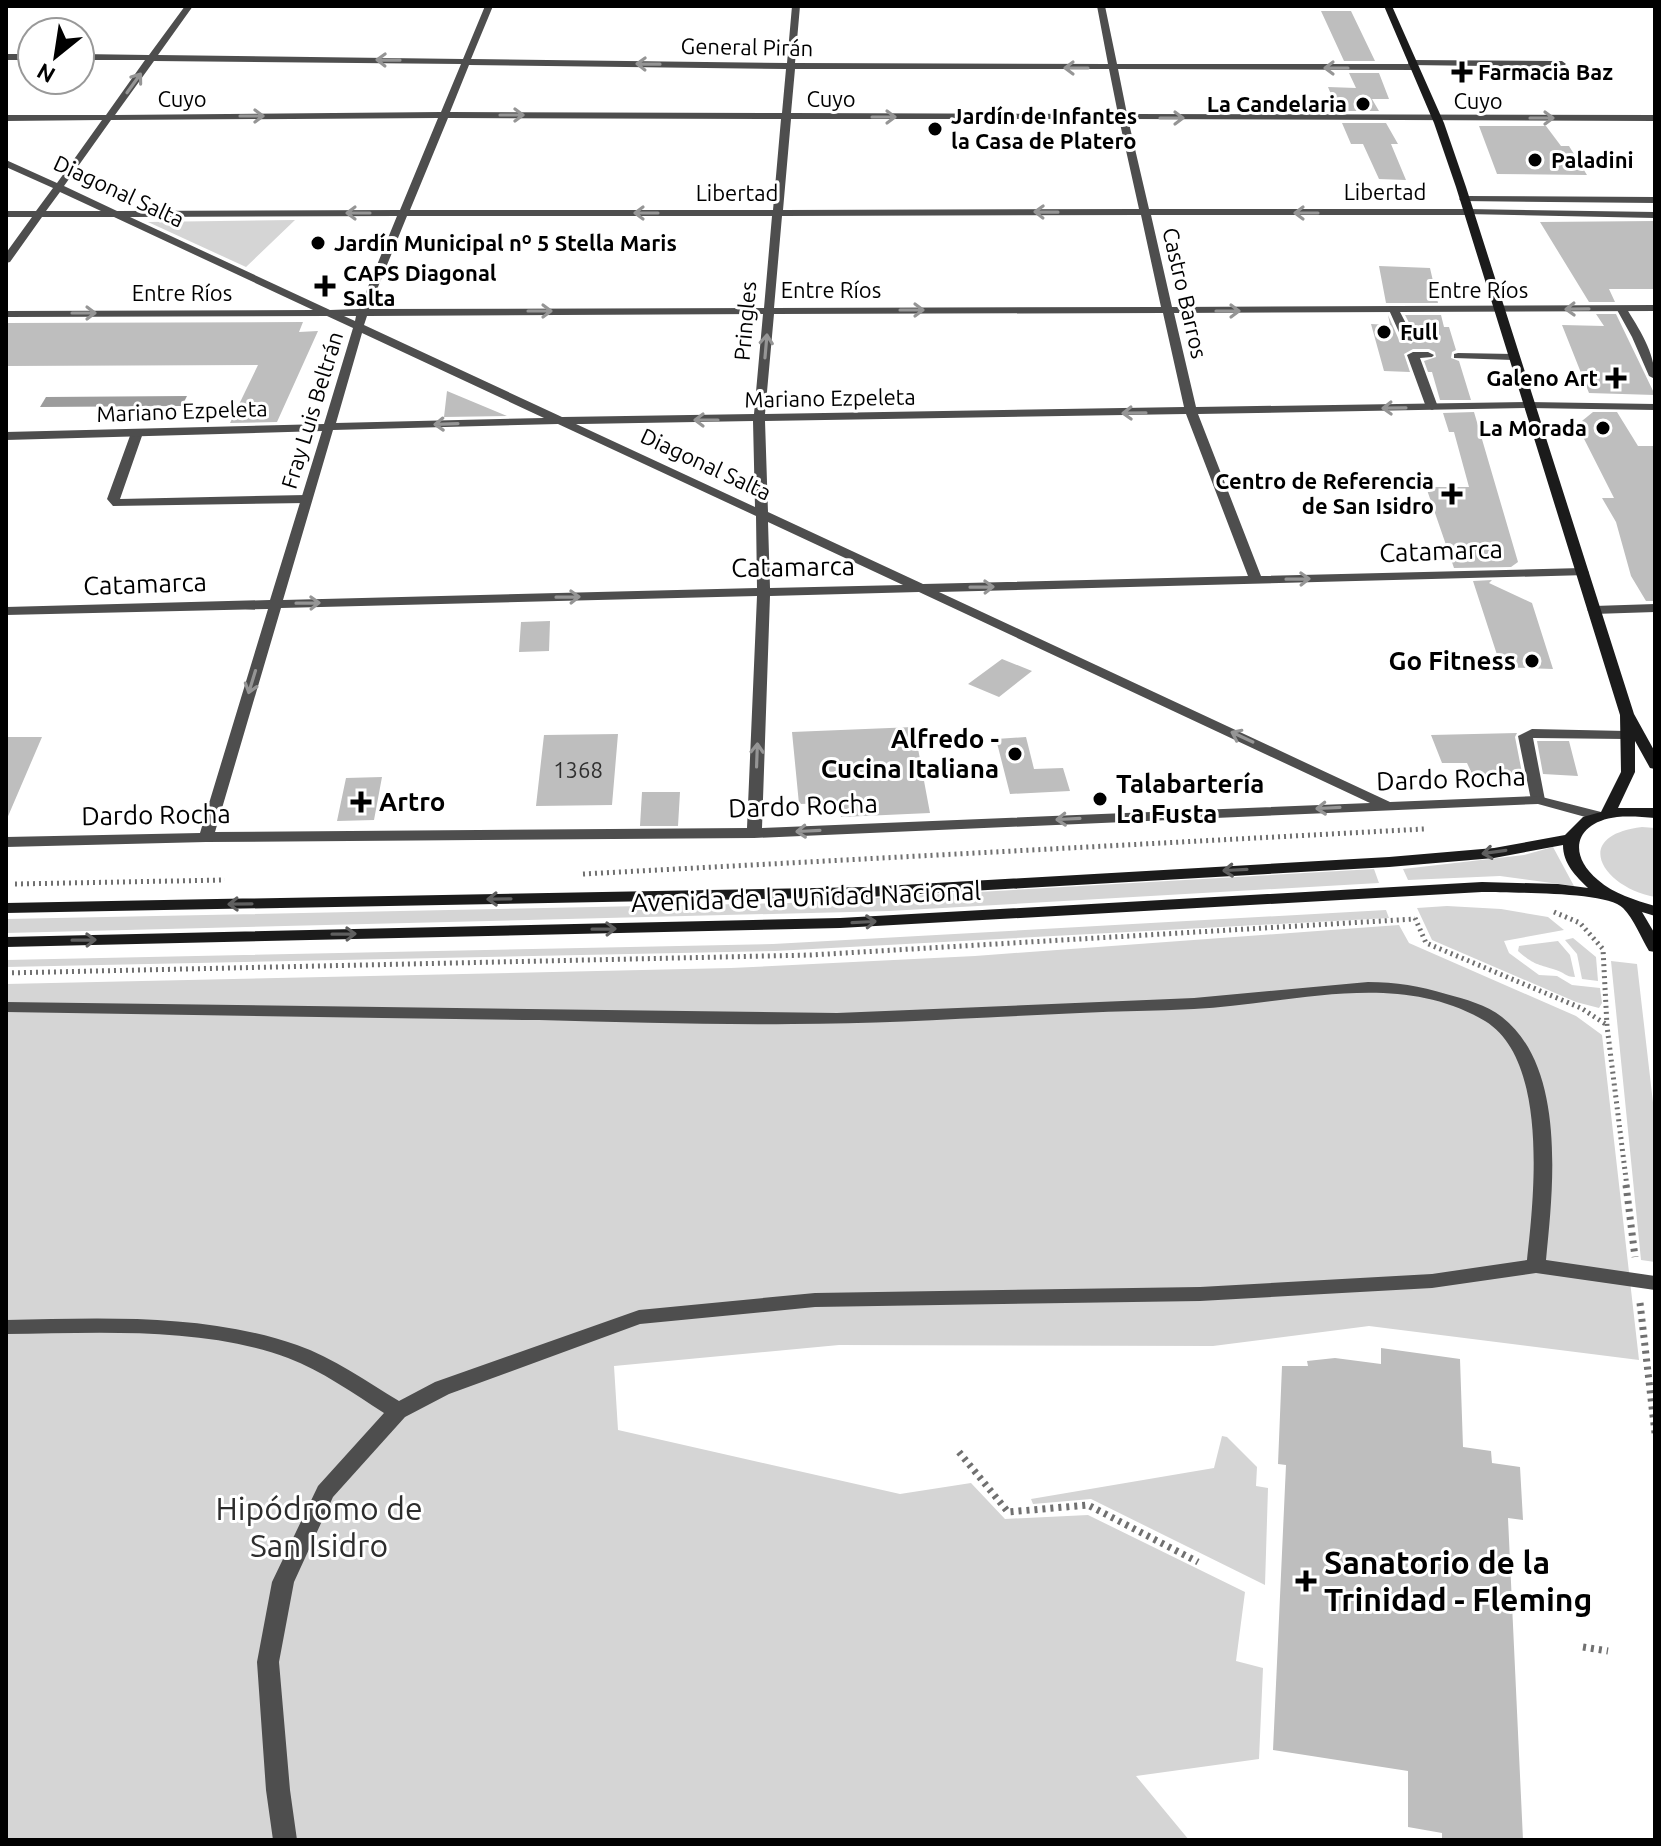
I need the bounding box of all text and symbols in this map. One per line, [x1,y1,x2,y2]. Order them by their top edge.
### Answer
north arrow [16,16,96,96]
street label: General Pirán [681,33,813,60]
one-way arrow [375,52,402,68]
one-way arrow [635,56,662,71]
text: N [32,59,59,89]
place label: Farmacia Baz [1478,59,1613,84]
one-way arrow [1063,60,1090,76]
one-way arrow [1323,60,1350,76]
marker: Farmacia Baz [1453,63,1471,81]
one-way arrow [125,73,142,94]
street label: Cuyo [157,86,207,111]
street label: Cuyo [806,86,856,111]
street label: Cuyo [1453,88,1503,113]
place label: La Candelaria [1207,91,1347,116]
marker: La Candelaria [1354,95,1372,113]
place label: Jardín de Infantes la Casa de Platero [951,103,1137,153]
one-way arrow [498,107,525,123]
one-way arrow [238,108,265,124]
one-way arrow [870,109,897,125]
one-way arrow [1158,110,1185,126]
one-way arrow [1528,110,1555,126]
marker: Jardín de Infantes la Casa de Platero [926,120,944,138]
place label: Paladini [1551,147,1634,172]
street label: Diagonal Salta [50,149,188,232]
marker: Paladini [1526,151,1544,169]
street label: Libertad [1344,179,1426,204]
street label: Libertad [696,180,778,205]
one-way arrow [1033,204,1060,219]
one-way arrow [345,205,372,221]
one-way arrow [633,205,660,221]
one-way arrow [1293,205,1320,220]
street label: Castro Barros [1158,225,1213,361]
place label: Jardín Municipal nº 5 Stella Maris [334,230,677,255]
marker: Jardín Municipal nº 5 Stella Maris [309,234,327,252]
place label: CAPS Diagonal Salta [343,260,497,310]
marker: CAPS Diagonal Salta [314,275,336,297]
street label: Entre Ríos [781,277,881,302]
street label: Entre Ríos [1428,277,1528,302]
street label: Entre Ríos [132,280,232,305]
street label: Pringles [729,280,760,362]
one-way arrow [1564,301,1591,317]
one-way arrow [526,303,553,319]
one-way arrow [898,303,925,318]
one-way arrow [1214,303,1241,319]
one-way arrow [70,306,97,321]
place label: Full [1400,319,1438,344]
marker: Full [1375,323,1393,341]
street label: Fray Luis Beltrán [276,328,347,491]
one-way arrow [758,333,773,360]
place label: Galeno Art [1486,365,1598,390]
marker: Galeno Art [1605,367,1627,389]
street label: Mariano Ezpeleta [744,384,916,411]
street label: Mariano Ezpeleta [96,395,268,426]
one-way arrow [1381,400,1408,415]
one-way arrow [1121,405,1148,421]
one-way arrow [693,412,720,428]
place label: La Morada [1479,415,1587,440]
one-way arrow [433,416,460,431]
marker: La Morada [1594,419,1612,437]
street label: Diagonal Salta [637,422,775,505]
place label: Centro de Referencia de San Isidro [1215,468,1434,518]
marker: Centro de Referencia de San Isidro [1441,483,1463,505]
street label: Catamarca [1379,534,1503,567]
street label: Catamarca [731,551,855,582]
street label: Catamarca [83,567,207,600]
one-way arrow [1284,571,1311,587]
one-way arrow [968,579,995,594]
one-way arrow [554,589,581,604]
one-way arrow [294,596,321,611]
place label: Go Fitness [1388,646,1516,675]
marker: Go Fitness [1523,652,1541,670]
one-way arrow [244,668,259,694]
place label: Alfredo - Cucina Italiana [821,724,999,783]
one-way arrow [1230,729,1254,744]
one-way arrow [749,742,764,769]
marker: Alfredo - Cucina Italiana [1006,745,1024,763]
house number: 1368 [553,757,603,782]
street label: Dardo Rocha [1376,761,1526,796]
place label: Talabartería La Fusta [1116,769,1265,828]
place label: Artro [379,787,445,816]
street label: Dardo Rocha [728,788,878,823]
marker: Talabartería La Fusta [1091,790,1109,808]
marker: Artro [350,791,372,813]
street label: Dardo Rocha [81,799,231,830]
one-way arrow [1315,800,1342,815]
one-way arrow [1055,812,1082,827]
one-way arrow [795,823,822,838]
one-way arrow [1482,845,1507,860]
one-way arrow [1222,862,1249,877]
street label: Avenida de la Unidad Nacional [630,876,982,917]
one-way arrow [486,891,513,907]
one-way arrow [227,896,254,912]
one-way arrow [850,915,877,930]
one-way arrow [590,921,617,936]
one-way arrow [330,927,357,942]
one-way arrow [70,932,97,948]
park label: Hipódromo de San Isidro [215,1490,423,1563]
place label: Sanatorio de la Trinidad - Fleming [1324,1544,1592,1617]
marker: Sanatorio de la Trinidad - Fleming [1295,1570,1317,1592]

